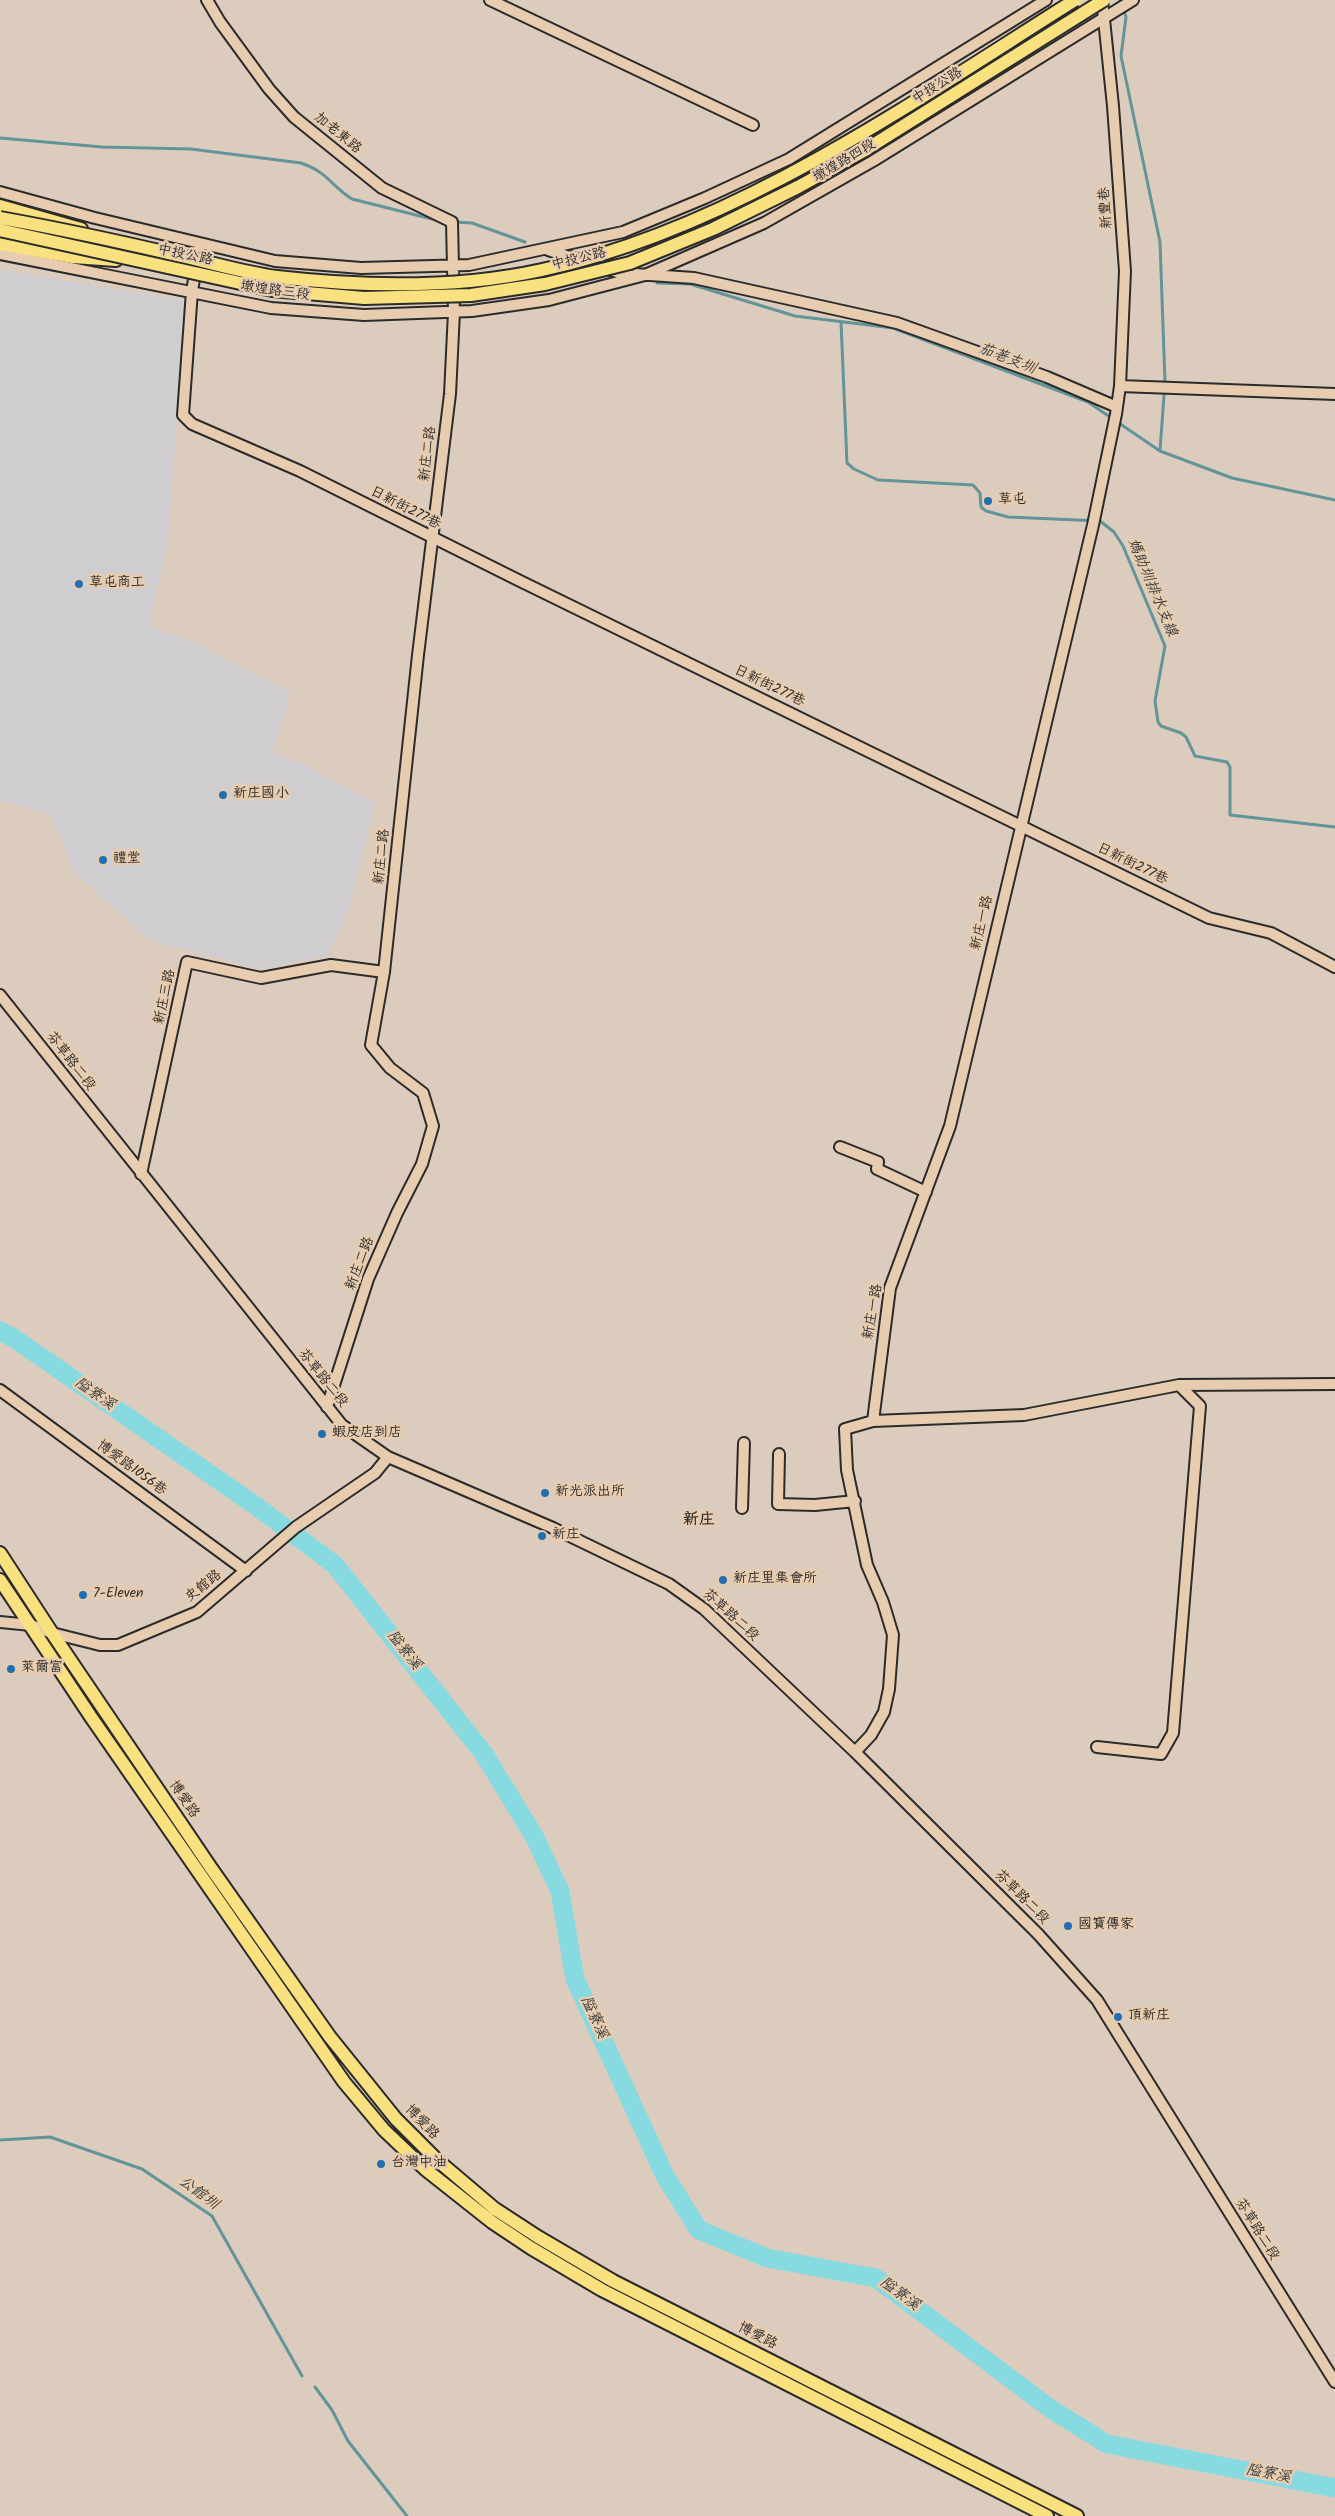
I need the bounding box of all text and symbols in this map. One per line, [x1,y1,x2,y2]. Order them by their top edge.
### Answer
street label: 中投公路 [910,65,966,109]
street label: 加老東路 [310,110,364,158]
street label: 墩煌路四段 [811,137,879,187]
street label: 新豐巷 [1097,186,1117,230]
street label: 中投公路 [156,242,214,270]
street label: 中投公路 [550,245,608,275]
street label: 墩煌路三段 [239,279,311,305]
water label: 茄荖支圳 [976,341,1038,379]
street label: 新庄二路 [417,425,441,483]
street label: 日新街277巷 [367,484,443,534]
place label: 草屯 [998,493,1026,509]
marker: 草屯 [982,495,994,507]
water label: 媽助圳排水支線 [1122,536,1180,640]
place label: 草屯商工 [89,576,145,592]
marker: 草屯商工 [73,578,85,590]
street label: 日新街277巷 [731,663,807,711]
place label: 新庄國小 [233,787,289,803]
marker: 新庄國小 [217,789,229,801]
street label: 新庄二路 [372,828,394,886]
street label: 日新街277巷 [1094,841,1170,889]
place label: 禮堂 [113,852,141,868]
marker: 禮堂 [97,854,109,866]
street label: 新庄一路 [969,894,997,952]
street label: 新庄三路 [152,968,180,1026]
street label: 芬草路二段 [42,1029,98,1095]
street label: 新庄二路 [343,1235,379,1293]
street label: 新庄一路 [861,1283,887,1341]
street label: 芬草路二段 [293,1347,351,1411]
water label: 隘寮溪 [70,1375,118,1415]
place label: 蝦皮店到店 [332,1426,402,1442]
marker: 蝦皮店到店 [316,1428,328,1440]
street label: 博愛路1056巷 [93,1438,169,1500]
place label: 新光派出所 [555,1485,625,1501]
marker: 新光派出所 [539,1487,551,1499]
district label: 新庄 [683,1511,715,1531]
place label: 新庄 [552,1528,580,1544]
marker: 新庄 [536,1530,548,1542]
street label: 史館路 [182,1567,226,1607]
place label: 新庄里集會所 [733,1572,817,1588]
marker: 新庄里集會所 [717,1574,729,1586]
street label: 芬草路二段 [698,1586,762,1646]
place label: 7-Eleven [93,1587,143,1603]
marker: 7-Eleven [77,1589,89,1601]
water label: 隘寮溪 [382,1628,424,1674]
place label: 萊爾富 [21,1661,63,1677]
marker: 萊爾富 [5,1663,17,1675]
street label: 博愛路 [164,1778,202,1822]
street label: 芬草路二段 [990,1867,1052,1929]
place label: 國寶傳家 [1078,1918,1134,1934]
marker: 國寶傳家 [1062,1920,1074,1932]
water label: 隘寮溪 [576,1994,610,2042]
place label: 頂新庄 [1128,2009,1170,2025]
marker: 頂新庄 [1112,2011,1124,2023]
street label: 博愛路 [400,2102,442,2144]
place label: 台灣中油 [391,2156,447,2172]
marker: 台灣中油 [375,2158,387,2170]
water label: 公館圳 [175,2173,221,2215]
street label: 芬草路二段 [1230,2196,1282,2264]
water label: 隘寮溪 [876,2274,922,2316]
street label: 博愛路 [734,2320,780,2354]
water label: 隘寮溪 [1244,2462,1292,2488]

